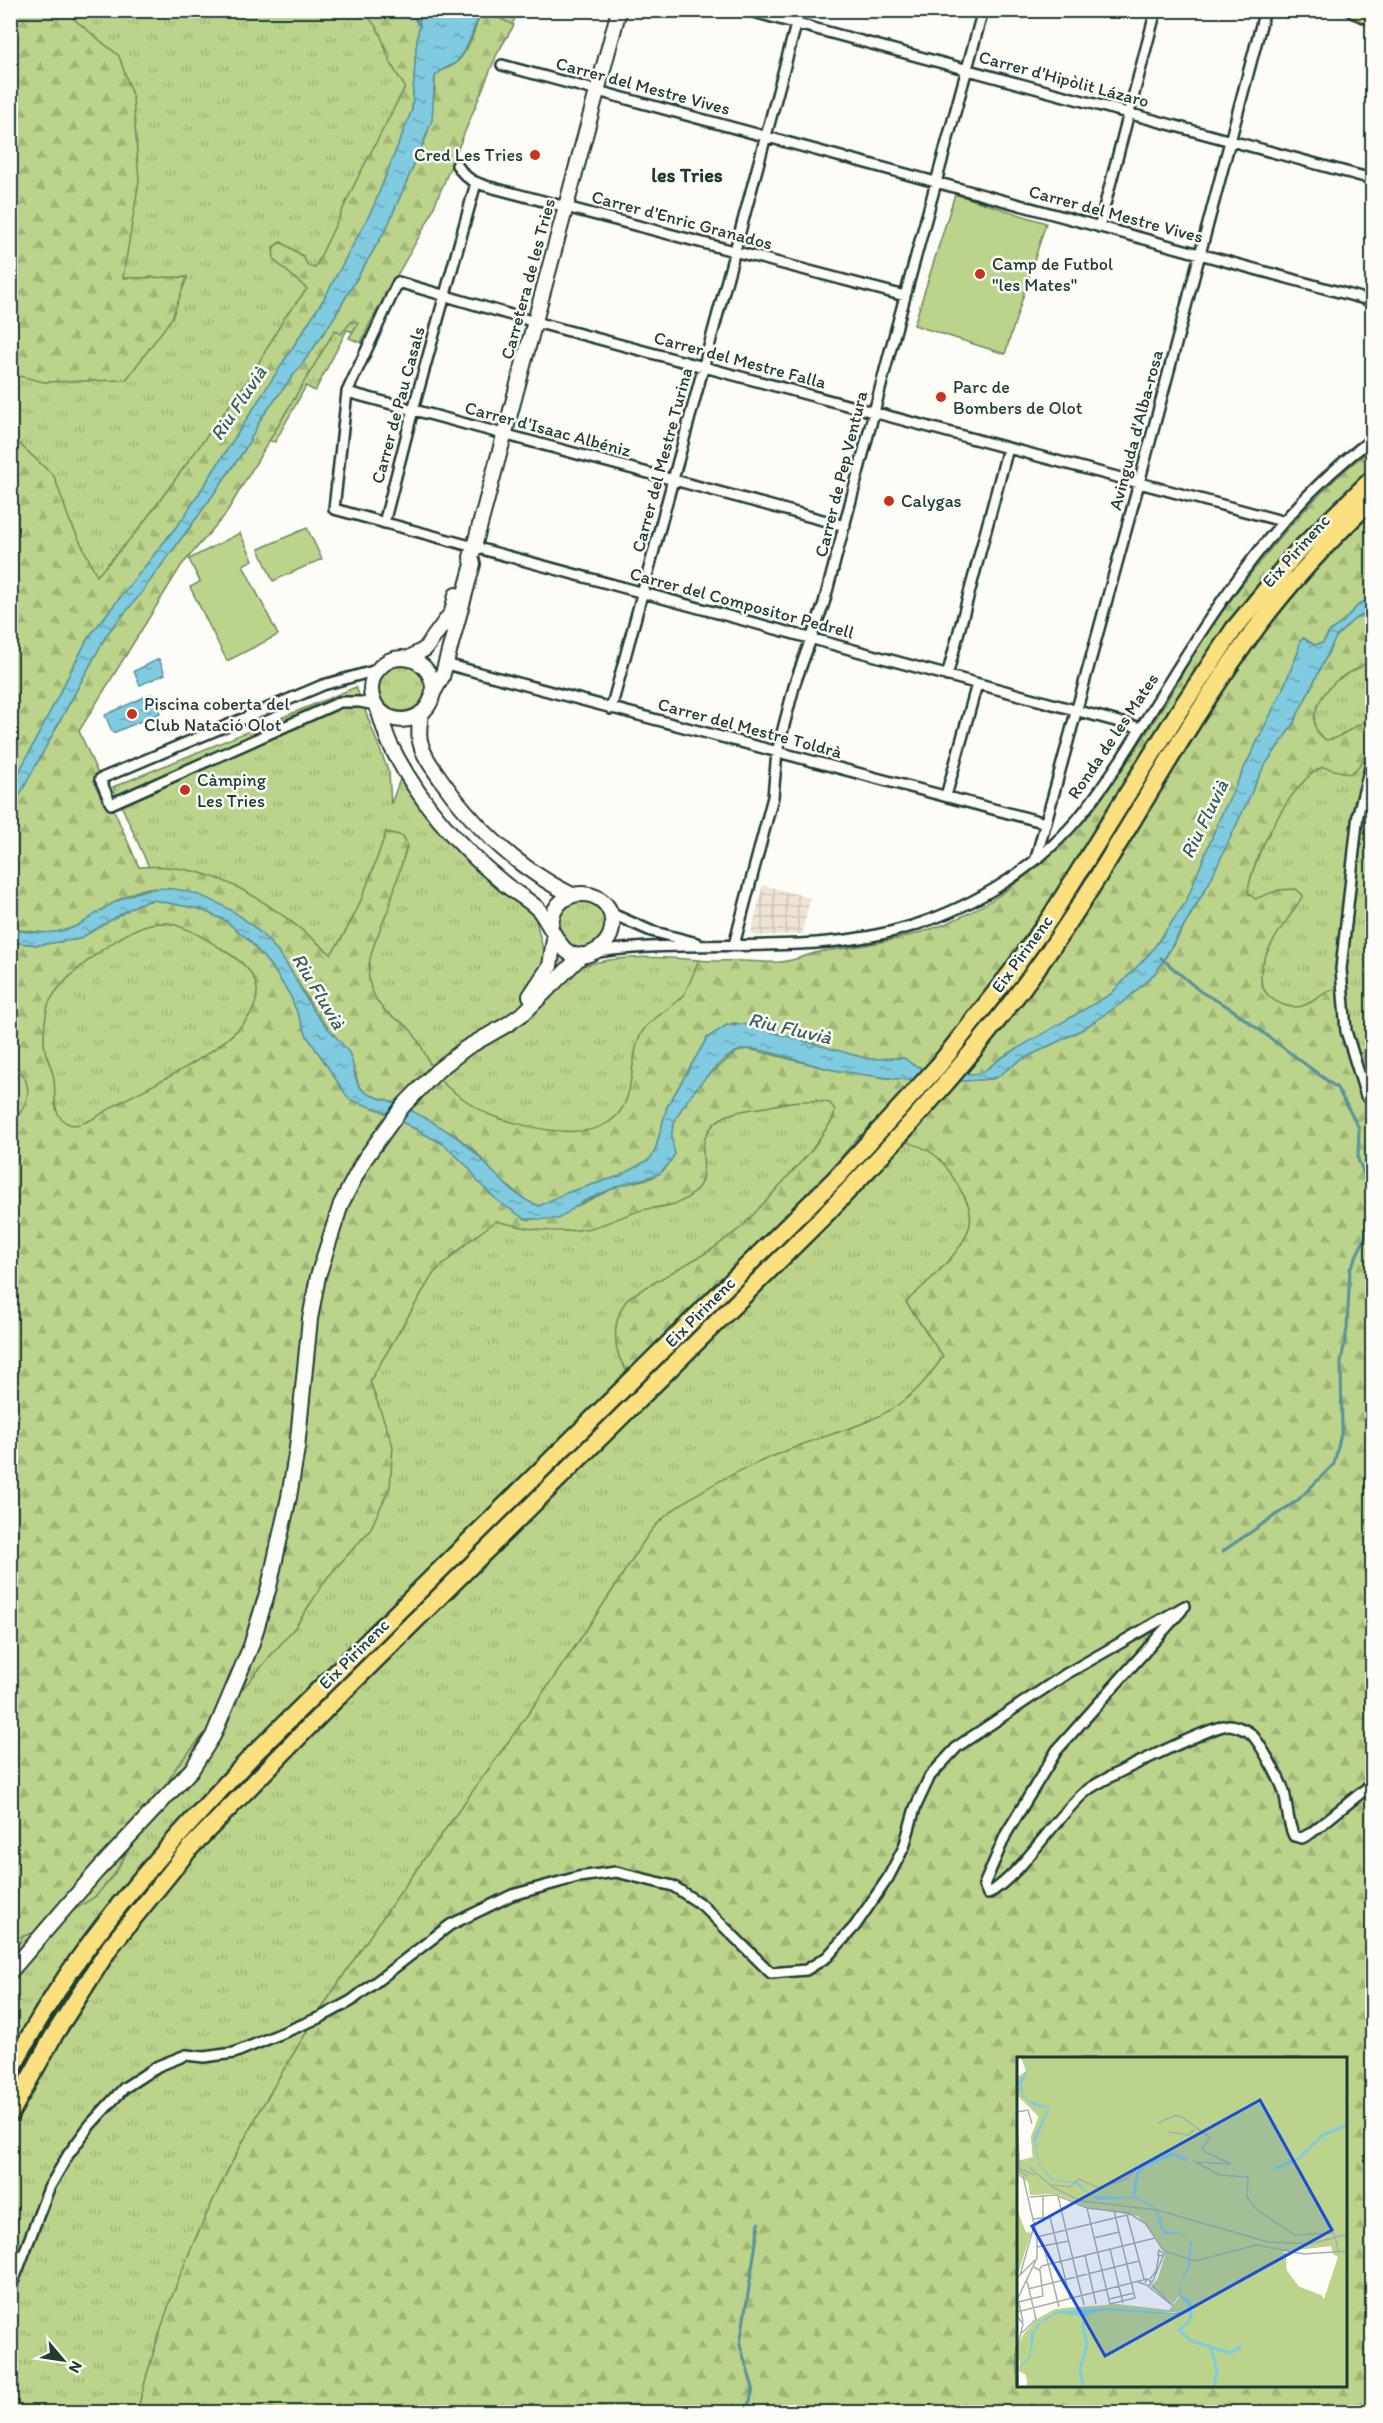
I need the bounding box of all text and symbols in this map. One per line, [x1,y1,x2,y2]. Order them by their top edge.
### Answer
street label: Carrer d'Hipòlit Lázaro [976,46,1152,112]
street label: Carrer del Mestre Vives [553,52,733,120]
place label: Cred Les Tries [414,144,523,166]
marker: Cred Les Tries [528,148,542,162]
district label: les Tries [651,163,723,187]
street label: Carrer del Mestre Vives [1026,180,1206,248]
street label: Carrer d'Enric Granados [589,185,775,255]
street label: Carretera de les Tries [496,196,560,362]
place label: Camp de Futbol "les Mates" [992,253,1113,296]
marker: Camp de Futbol "les Mates" [973,267,987,281]
street label: Carrer de Pau Casals [366,324,430,486]
street label: Carrer del Mestre Falla [651,326,829,394]
street label: Avinguda d'Alba-rosa [1104,347,1168,513]
water label: Riu Fluvià [204,361,272,445]
street label: Carrer del Mestre Turina [627,365,697,555]
place label: Parc de Bombers de Olot [953,376,1083,419]
street label: Carrer de Pep Ventura [810,388,872,560]
marker: Parc de Bombers de Olot [934,390,948,404]
street label: Carrer d'Isaac Albéniz [463,396,634,462]
place label: Calygas [901,490,962,512]
marker: Calygas [882,494,896,508]
street label: Eix Pirinenc [1257,510,1335,592]
street label: Carrer del Compositor Pedrell [627,562,857,644]
street label: Ronda de les Mates [1063,669,1163,803]
place label: Piscina coberta del Club Natació Olot [144,693,289,736]
street label: Carrer del Mestre Toldrà [655,693,845,763]
marker: Piscina coberta del Club Natació Olot [125,707,139,721]
place label: Càmping Les Tries [197,769,267,812]
water label: Riu Fluvià [1175,775,1234,862]
marker: Càmping Les Tries [178,783,192,797]
street label: Eix Pirinenc [986,911,1058,997]
water label: Riu Fluvià [287,949,351,1034]
water label: Riu Fluvià [746,1007,834,1049]
street label: Eix Pirinenc [660,1272,740,1352]
street label: Eix Pirinenc [314,1614,394,1694]
inset map [1017,2057,1347,2387]
north arrow [33,2330,93,2390]
text: N [65,2358,87,2376]

